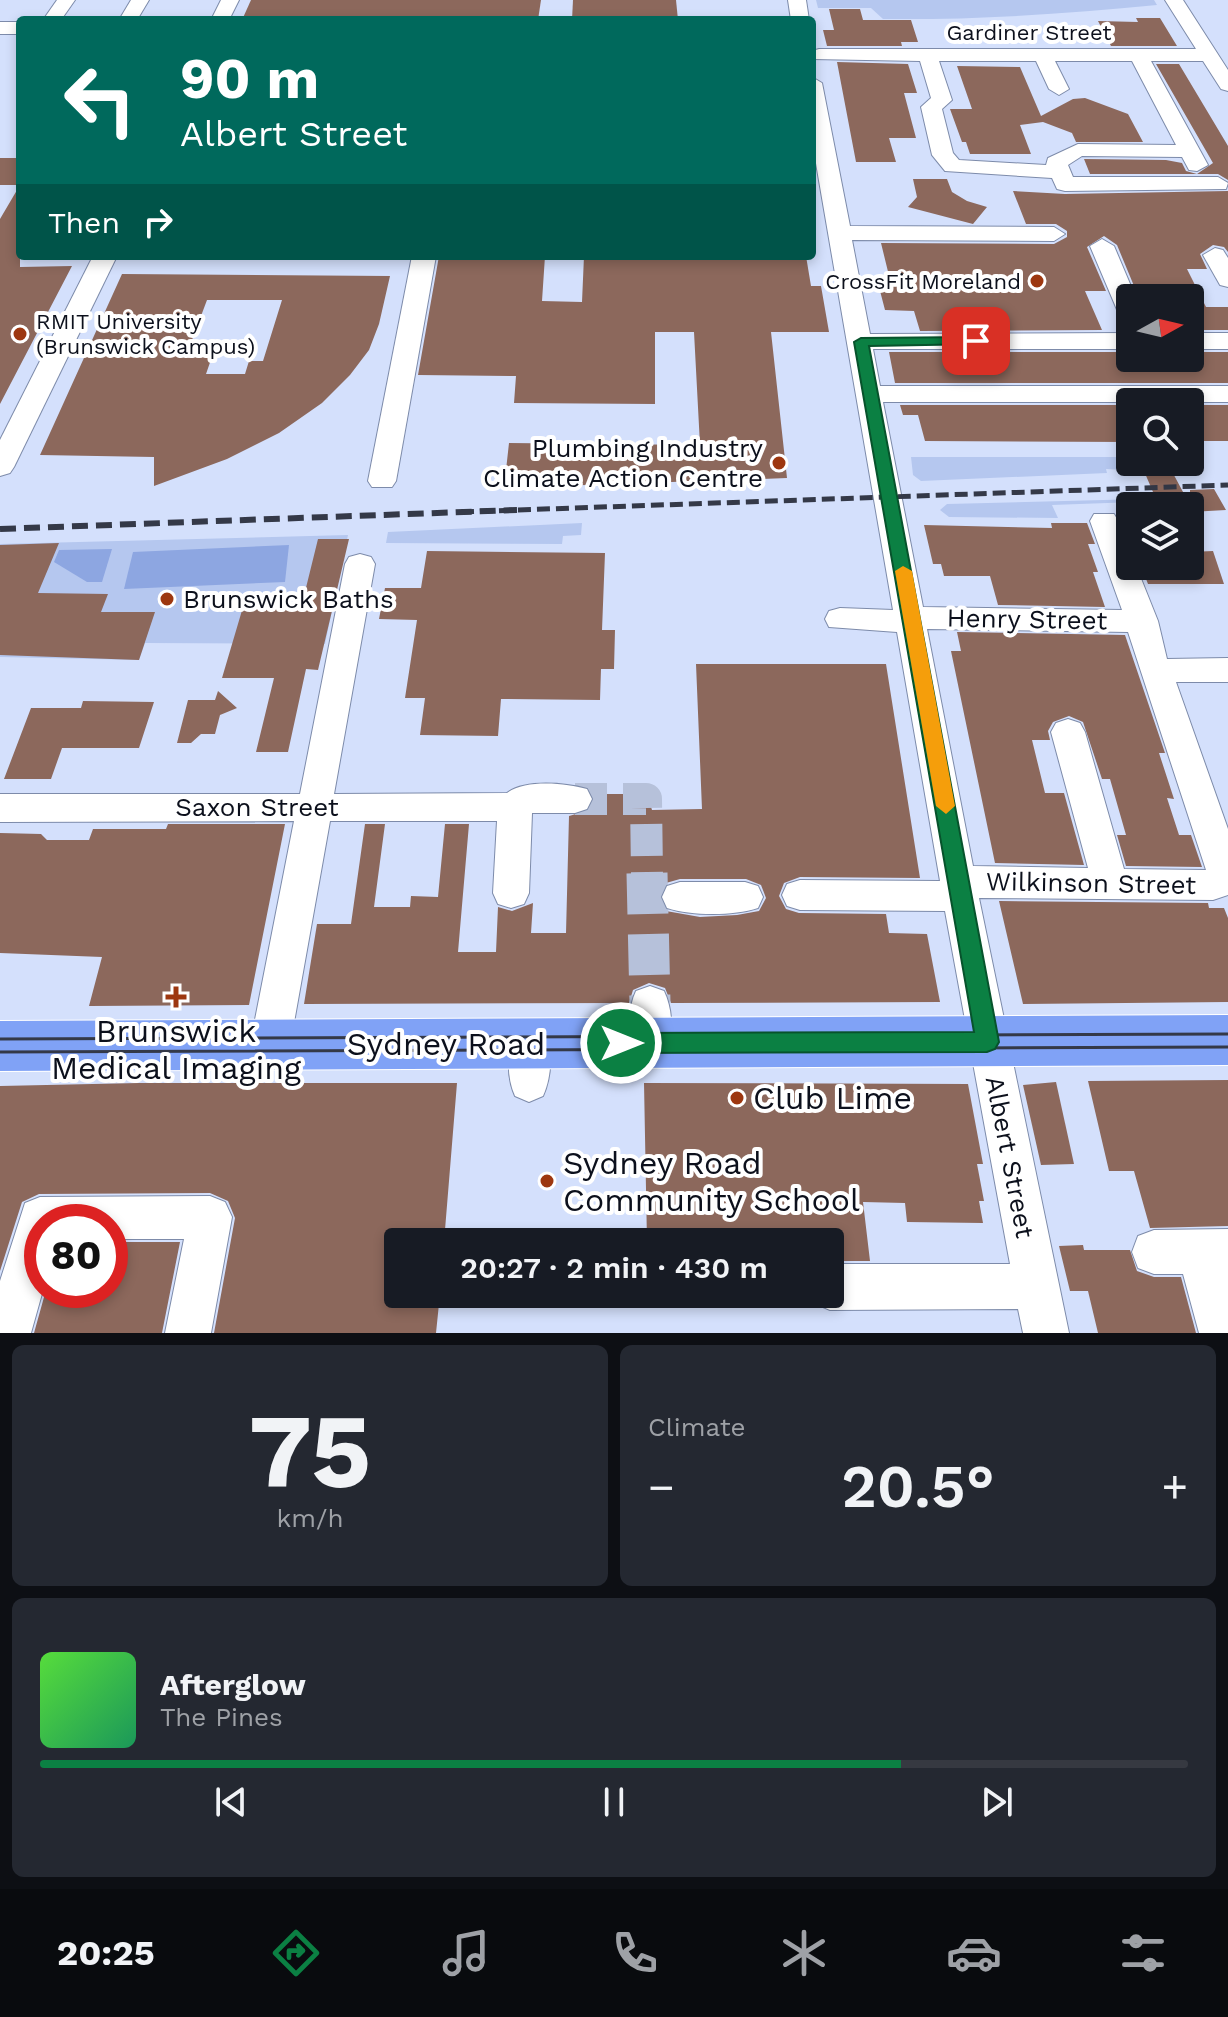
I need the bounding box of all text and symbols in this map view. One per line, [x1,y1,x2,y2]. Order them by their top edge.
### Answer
street label: Gardiner Street [946,20,1112,45]
text: 90 m [180,46,319,112]
icon: left [48,48,152,152]
text: Albert Street [180,113,407,155]
icon: right [136,200,180,244]
text: Then [48,205,120,240]
place label: CrossFit Moreland [825,269,1021,294]
marker: CrossFit Moreland [1028,272,1046,290]
north arrow [1116,284,1204,372]
map controls [1116,284,1204,580]
pin [942,307,1010,375]
place label: RMIT University (Brunswick Campus) [36,309,255,359]
icon: arrive [954,319,998,363]
marker: RMIT University (Brunswick Campus) [11,325,29,343]
button: search [1116,388,1204,476]
place label: Plumbing Industry Climate Action Centre [483,433,764,493]
marker: Plumbing Industry Climate Action Centre [770,454,788,472]
button: layers [1116,492,1204,580]
place label: Brunswick Baths [183,584,394,614]
marker: Brunswick Baths [158,590,176,608]
street label: Henry Street [947,603,1108,635]
street label: Saxon Street [175,792,339,822]
street label: Wilkinson Street [986,866,1196,900]
marker: Brunswick Medical Imaging [165,986,187,1008]
position arrow [579,1001,663,1085]
place label: Brunswick Medical Imaging [51,1012,302,1087]
street label: Sydney Road [347,1025,545,1063]
street label: Albert Street [980,1074,1040,1241]
place label: Club Lime [753,1079,912,1117]
marker: Club Lime [728,1089,746,1107]
place label: Sydney Road Community School [563,1144,860,1219]
marker: Sydney Road Community School [538,1172,556,1190]
speed limit sign: 80 [24,1204,128,1308]
text: 20:27 · 2 min · 430 m [460,1250,768,1285]
text: 75 [249,1390,371,1512]
text: Climate [648,1412,746,1442]
text: 20.5° [841,1451,995,1522]
text: − [648,1461,675,1513]
text: + [1161,1461,1188,1513]
text: km/h [277,1503,343,1533]
text: Afterglow [160,1667,306,1702]
text: The Pines [160,1702,283,1732]
icon: previous [209,1780,253,1824]
icon: pause [592,1780,636,1824]
icon: next [975,1780,1019,1824]
icon: directions [268,1925,324,1981]
icon: music [438,1925,494,1981]
icon: phone [607,1925,663,1981]
icon: climate [776,1925,832,1981]
icon: car [946,1925,1002,1981]
icon: filters [1115,1925,1171,1981]
text: 20:25 [57,1932,155,1974]

